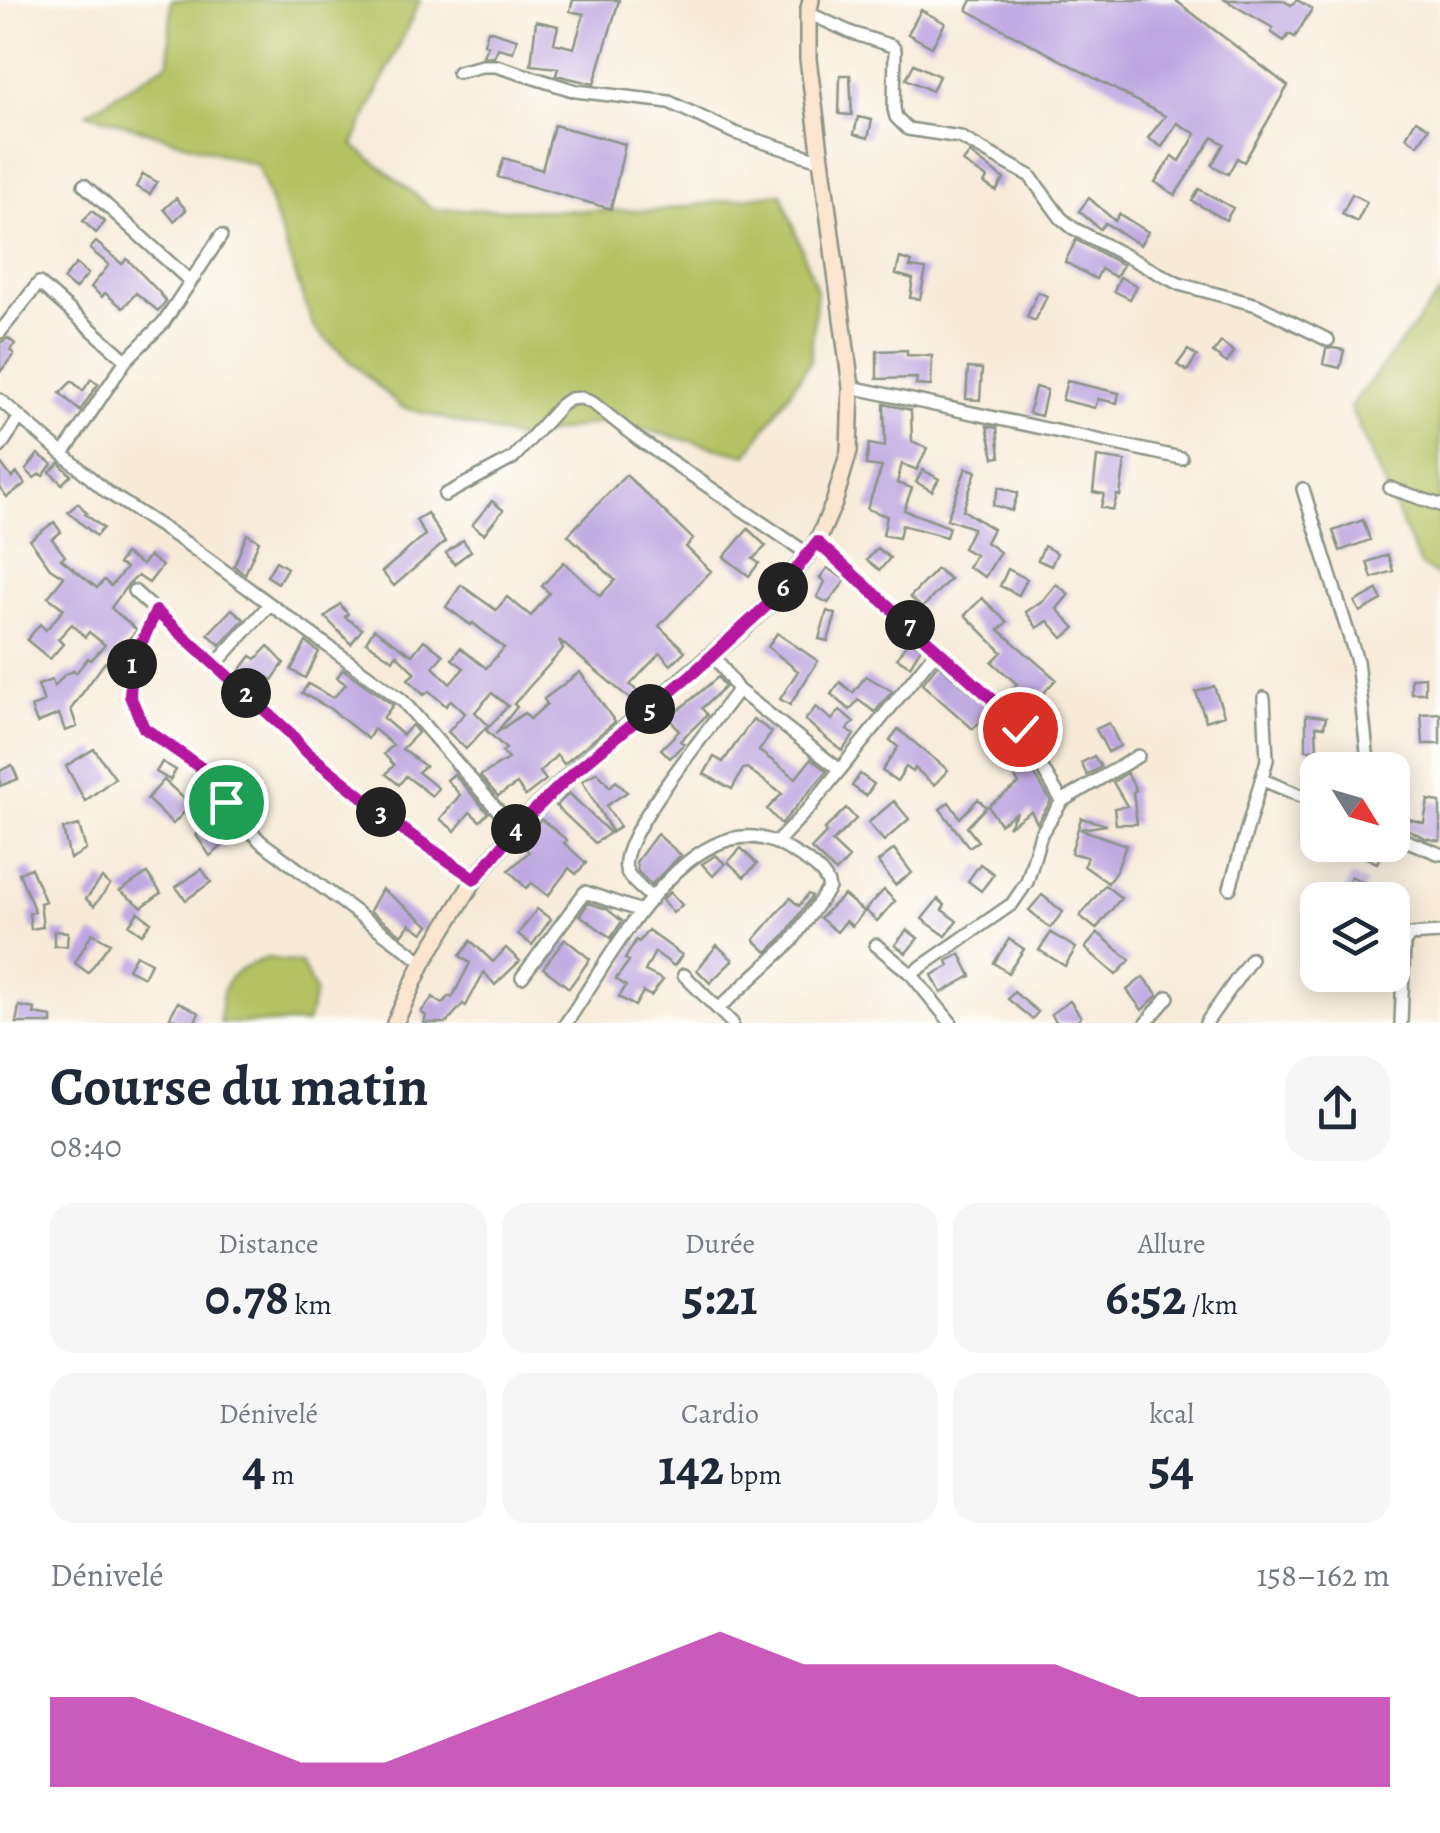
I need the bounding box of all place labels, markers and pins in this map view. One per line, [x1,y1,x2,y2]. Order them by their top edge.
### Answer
pin: 6 [758,562,808,612]
pin: 7 [885,600,935,650]
pin: 1 [107,639,157,689]
pin: 2 [221,668,271,718]
pin: 5 [625,684,675,734]
pin [978,687,1063,772]
pin [184,760,269,845]
pin: 3 [356,787,406,837]
pin: 4 [491,804,541,854]

